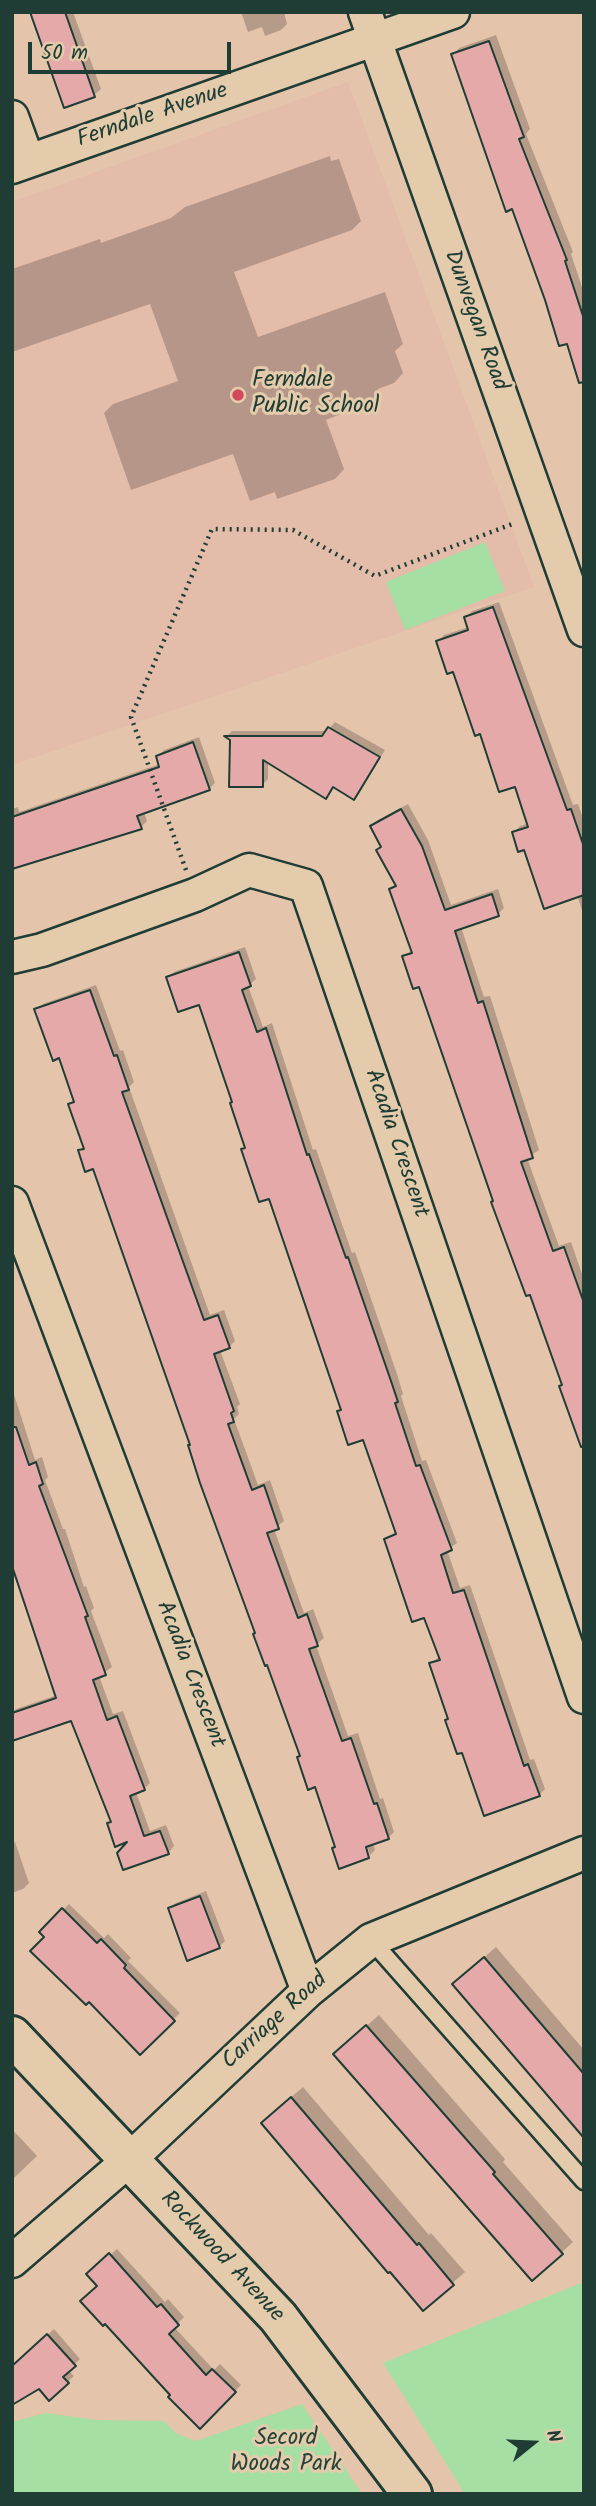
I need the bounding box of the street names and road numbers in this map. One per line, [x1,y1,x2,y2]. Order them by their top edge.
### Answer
street label: Ferndale Avenue [74,78,232,156]
street label: Dunvegan Road [436,247,512,395]
street label: Acadia Crescent [357,1066,433,1222]
street label: Acadia Crescent [148,1598,230,1752]
street label: Carriage Road [217,1967,335,2077]
street label: Rockwood Avenue [153,2187,289,2329]

